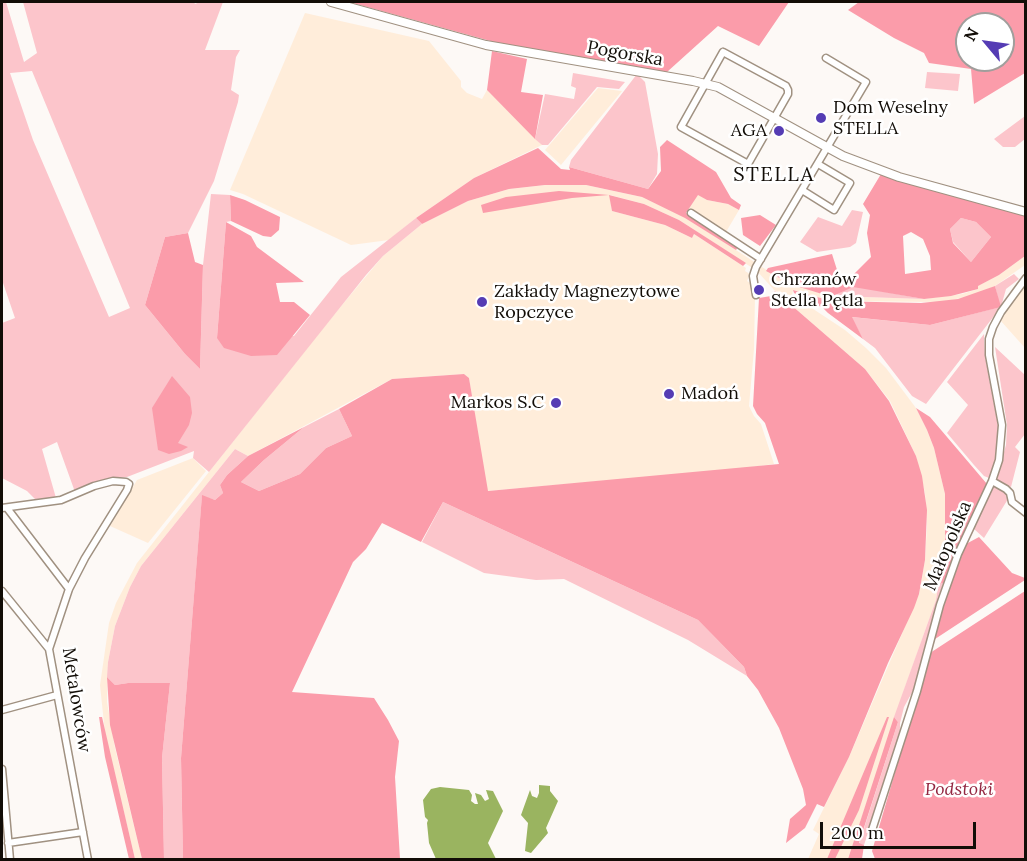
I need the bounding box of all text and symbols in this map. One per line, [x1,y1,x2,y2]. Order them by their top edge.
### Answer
north arrow [955,12,1015,72]
text: N [959,24,983,45]
street label: Pogorska [585,37,665,71]
place label: Dom Weselny STELLA [833,97,948,140]
marker: Dom Weselny STELLA [814,111,828,125]
place label: AGA [731,120,767,142]
marker: AGA [772,124,786,138]
district label: STELLA [733,163,815,187]
place label: Chrzanów Stella Pętla [771,269,863,312]
place label: Zakłady Magnezytowe Ropczyce [494,281,680,324]
marker: Chrzanów Stella Pętla [752,283,766,297]
marker: Zakłady Magnezytowe Ropczyce [475,295,489,309]
place label: Madoń [681,383,739,405]
marker: Madoń [662,387,676,401]
place label: Markos S.C [451,392,544,414]
marker: Markos S.C [549,396,563,410]
street label: Małopolska [919,498,977,594]
street label: Metalowców [57,646,95,754]
park label: Podstoki [925,779,993,801]
scale bar [823,810,979,848]
text: 200 m [831,821,884,844]

